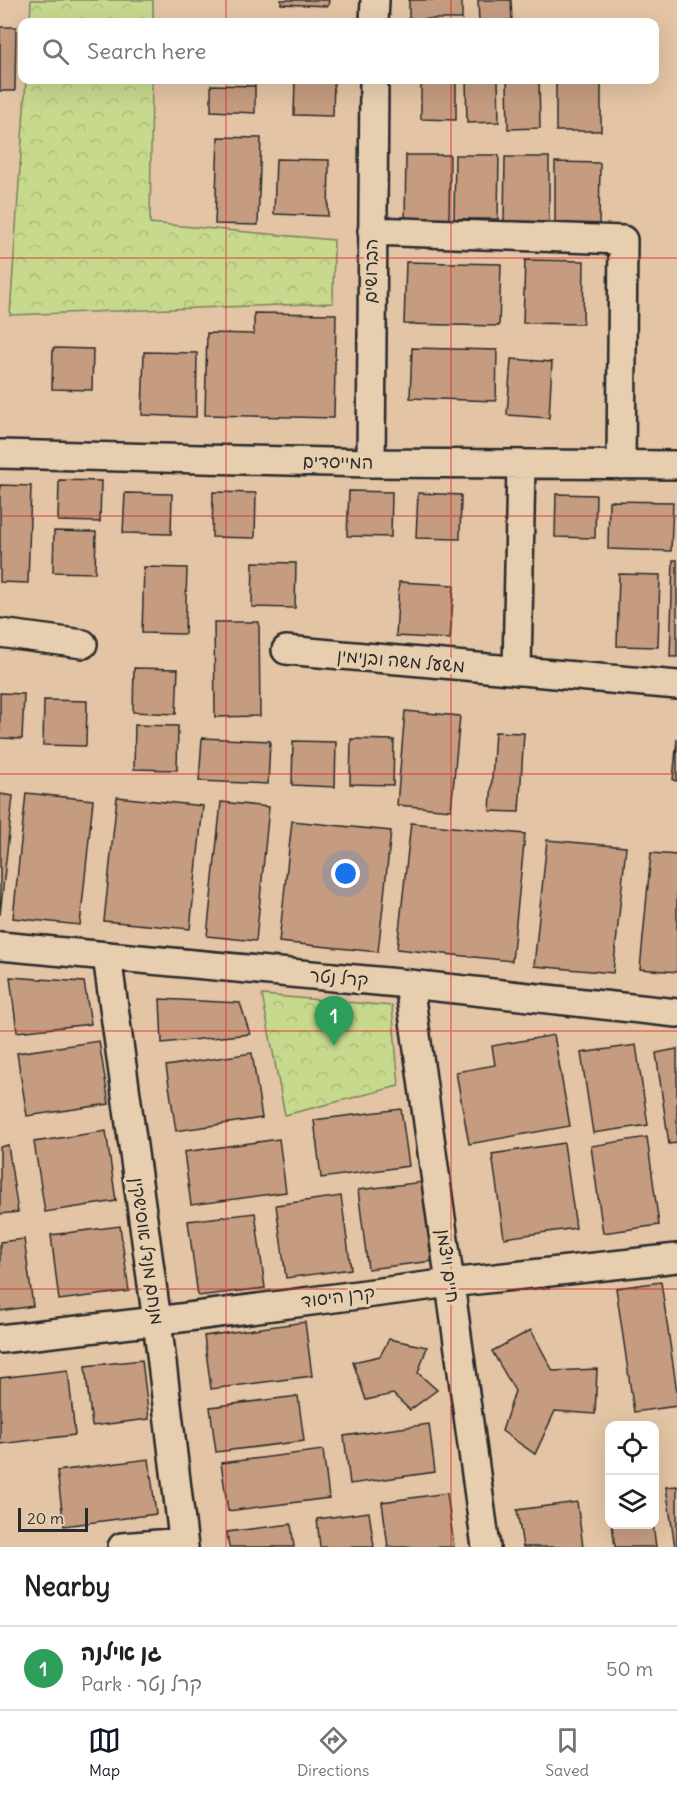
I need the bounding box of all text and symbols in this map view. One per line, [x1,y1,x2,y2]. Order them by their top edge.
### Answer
search box [18,18,659,84]
icon: search [39,35,72,68]
text: Search here [87,37,206,65]
street label: הברושים [358,238,383,304]
street label: המייסדים [302,449,374,474]
street label: משעל משה ובנימין [336,643,466,678]
your location [331,859,360,888]
street label: קרל נטר [309,963,370,992]
pin: 1 [314,996,354,1046]
street label: מנחם מנדל אוסישקין [126,1176,169,1326]
street label: חיים ויצמן [432,1228,465,1304]
street label: קרן היסוד [300,1281,376,1312]
map controls [605,1421,659,1529]
button: locate [605,1421,659,1475]
button: layers [605,1475,659,1529]
scale bar [18,1505,88,1532]
text: 20 m [27,1508,64,1528]
text: Nearby [24,1570,110,1603]
text: גן אילנה [81,1638,162,1666]
text: 1 [40,1656,47,1681]
text: 50 m [606,1656,653,1681]
text: Park · קרל נטר [81,1671,202,1696]
tab: Map [88,1724,121,1780]
tab: Directions [297,1724,369,1780]
tab: Saved [545,1724,589,1780]

